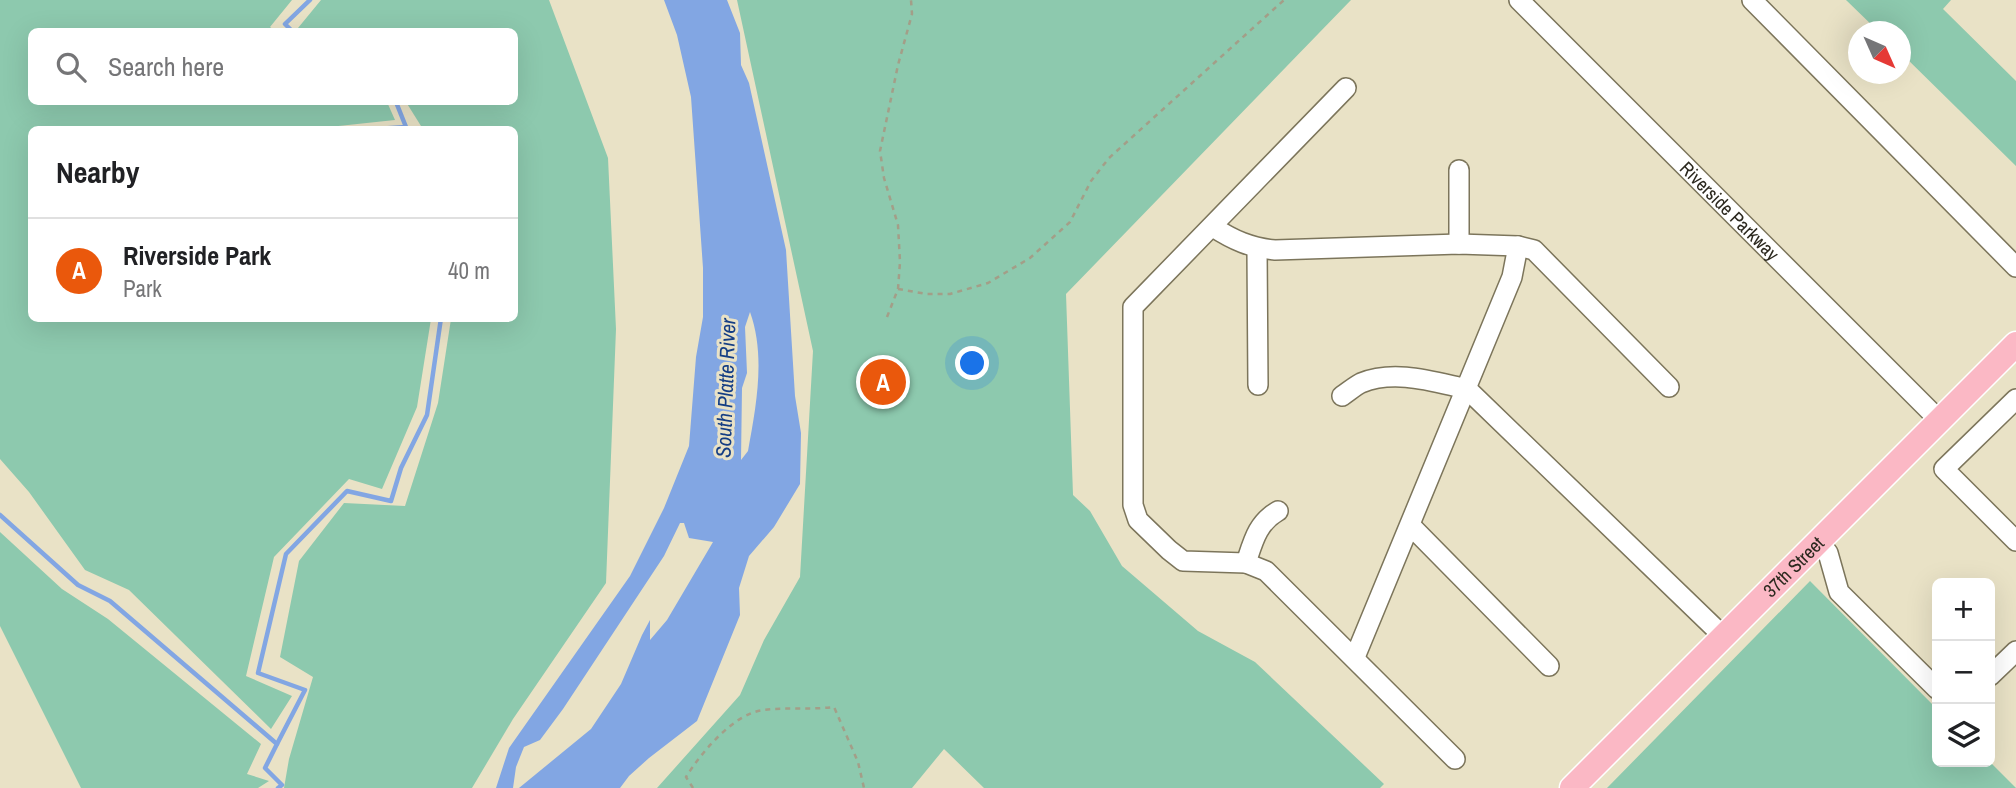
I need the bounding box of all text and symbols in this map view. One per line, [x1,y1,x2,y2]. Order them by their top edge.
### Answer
north arrow [1848,21,1911,84]
search box [28,28,518,105]
icon: search [52,48,90,86]
text: Search here [108,49,224,84]
text: Nearby [56,152,139,192]
street label: Riverside Parkway [1674,155,1785,266]
text: Riverside Park [123,238,271,273]
text: A [72,255,86,286]
text: 40 m [448,255,490,286]
text: Park [123,273,162,304]
water label: South Platte River [709,316,742,458]
your location [955,346,989,380]
pin: A [860,356,906,408]
street label: 37th Street [1757,530,1830,603]
map controls [1932,578,1995,767]
button: + [1932,578,1995,641]
button: − [1932,641,1995,704]
button: layers [1932,704,1995,767]

